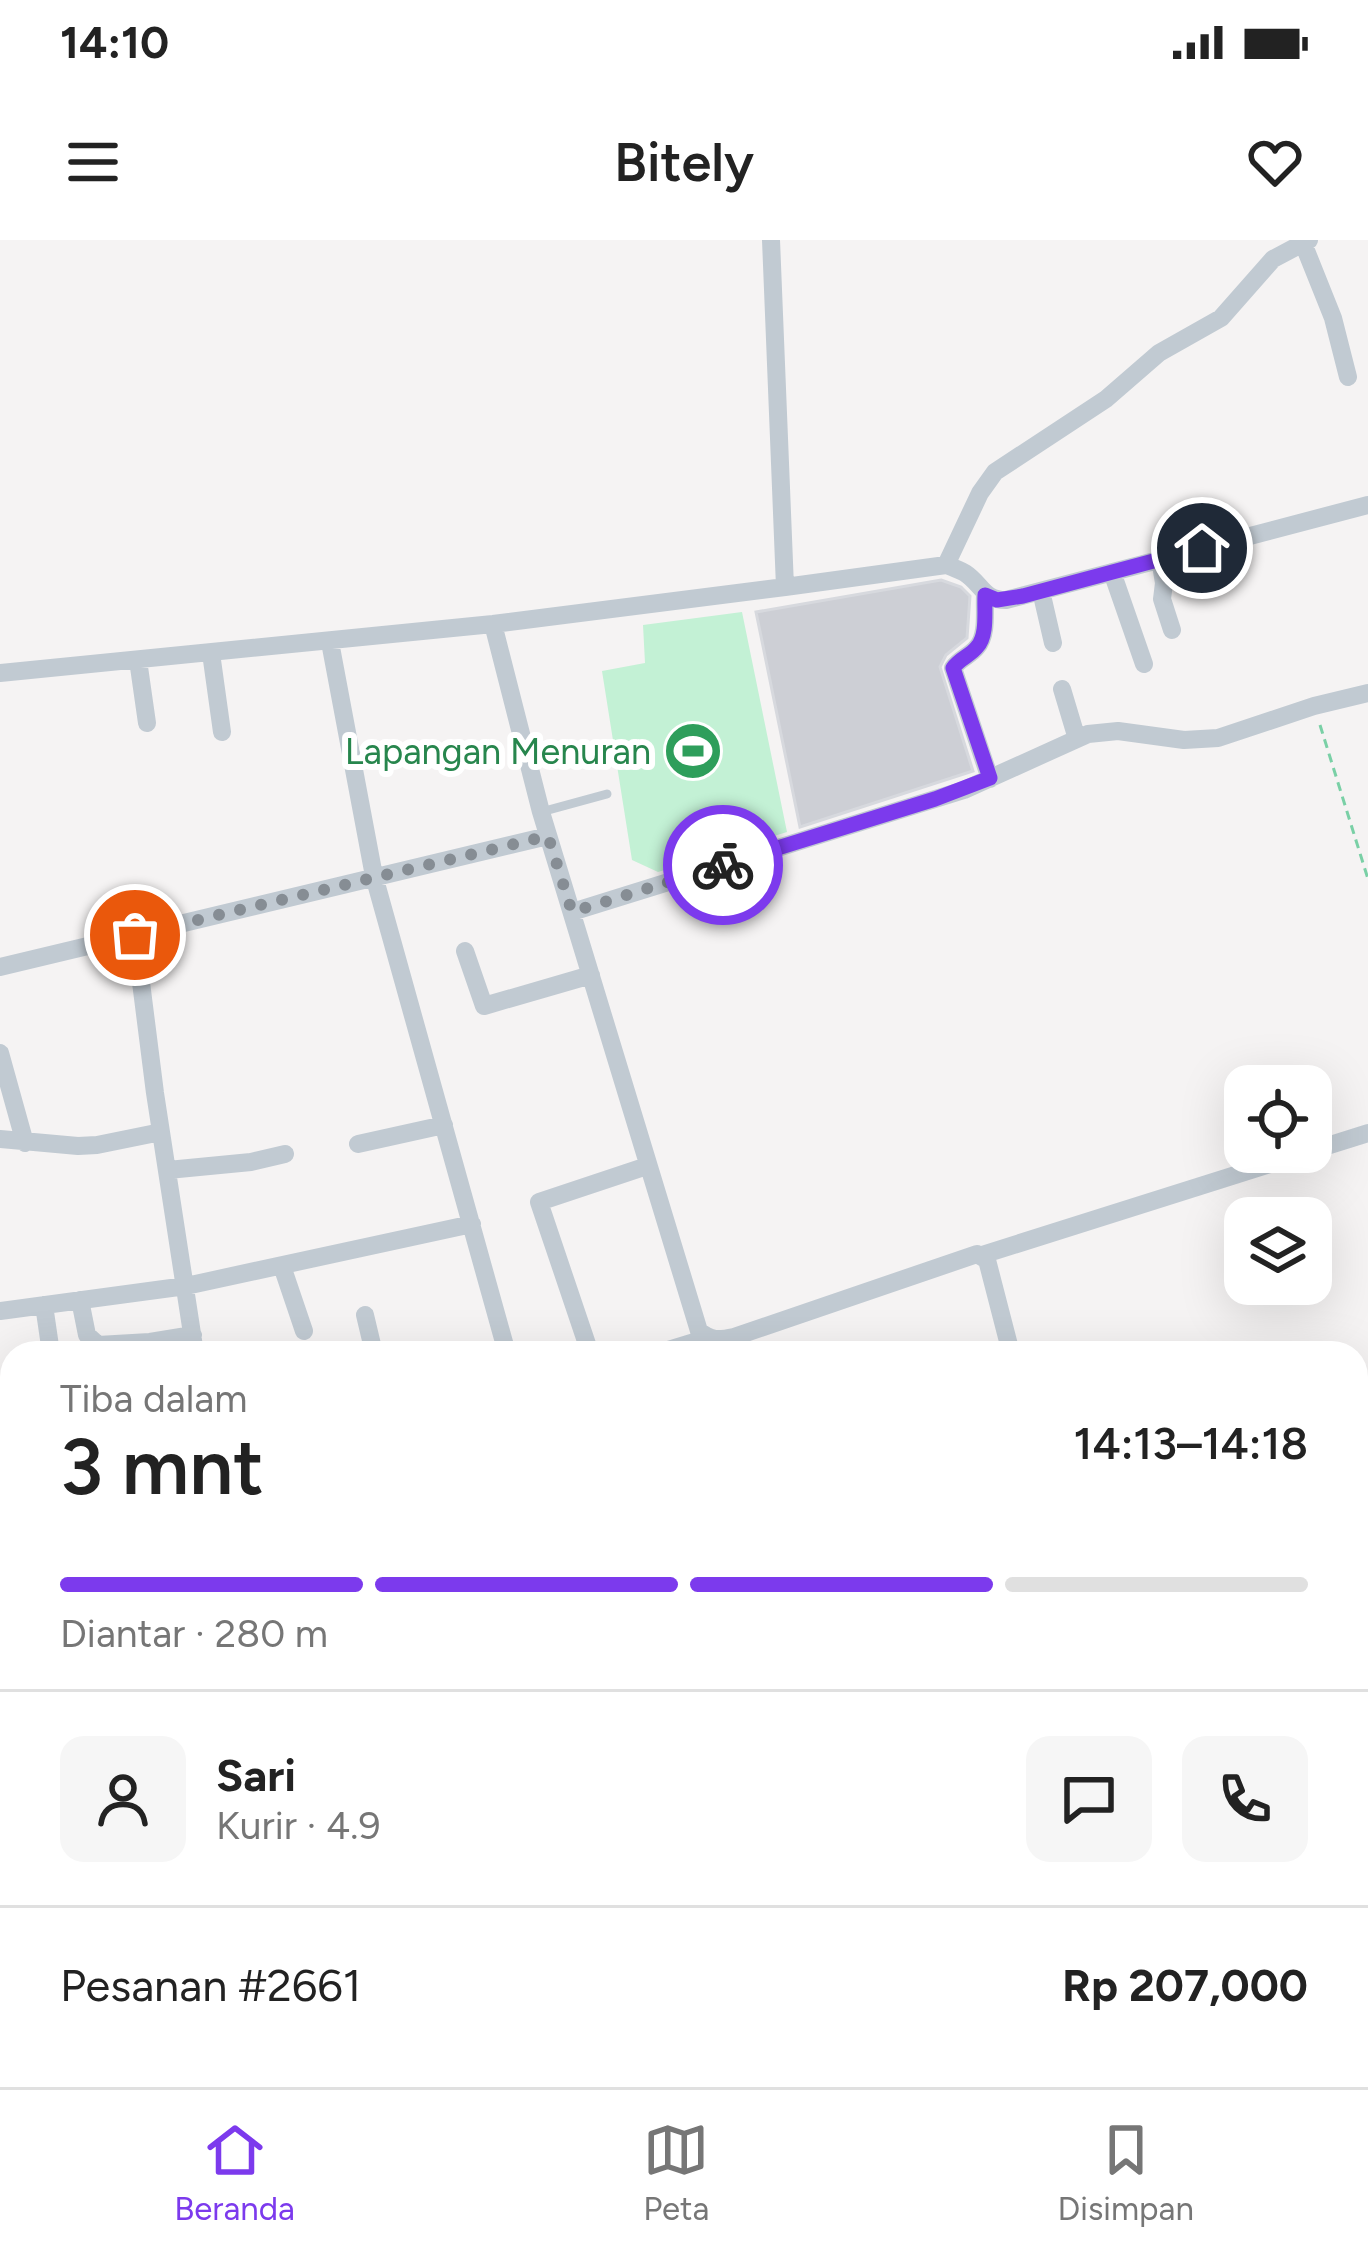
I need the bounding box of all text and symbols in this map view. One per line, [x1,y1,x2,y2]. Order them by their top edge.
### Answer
text: 14:10 [60,15,169,69]
icon: menu [60,129,126,195]
icon: heart [1242,129,1308,195]
text: Bitely [614,130,754,195]
pin [1151,497,1253,599]
icon: home [1169,515,1235,581]
sports icon: Lapangan Menuran [662,720,724,782]
place label: Lapangan Menuran [345,730,651,773]
courier [663,805,783,925]
icon: bike [690,832,756,898]
pin [84,884,186,986]
icon: bag [102,902,168,968]
map controls [1224,1065,1332,1305]
button: locate [1224,1065,1332,1173]
button: layers [1224,1197,1332,1305]
text: Tiba dalam [60,1375,247,1422]
text: 14:13–14:18 [1074,1416,1308,1470]
text: 3 mnt [60,1420,264,1514]
text: Diantar · 280 m [60,1610,328,1657]
button: person [60,1736,186,1862]
button: chat [1026,1736,1152,1862]
button: phone [1182,1736,1308,1862]
text: Sari [216,1748,296,1802]
text: Kurir · 4.9 [216,1802,380,1849]
text: Pesanan #2661 [60,1958,361,2012]
text: Rp 207,000 [1062,1958,1308,2012]
tab: Beranda [174,2117,295,2228]
tab: Peta [643,2117,709,2228]
tab: Disimpan [1058,2117,1194,2228]

